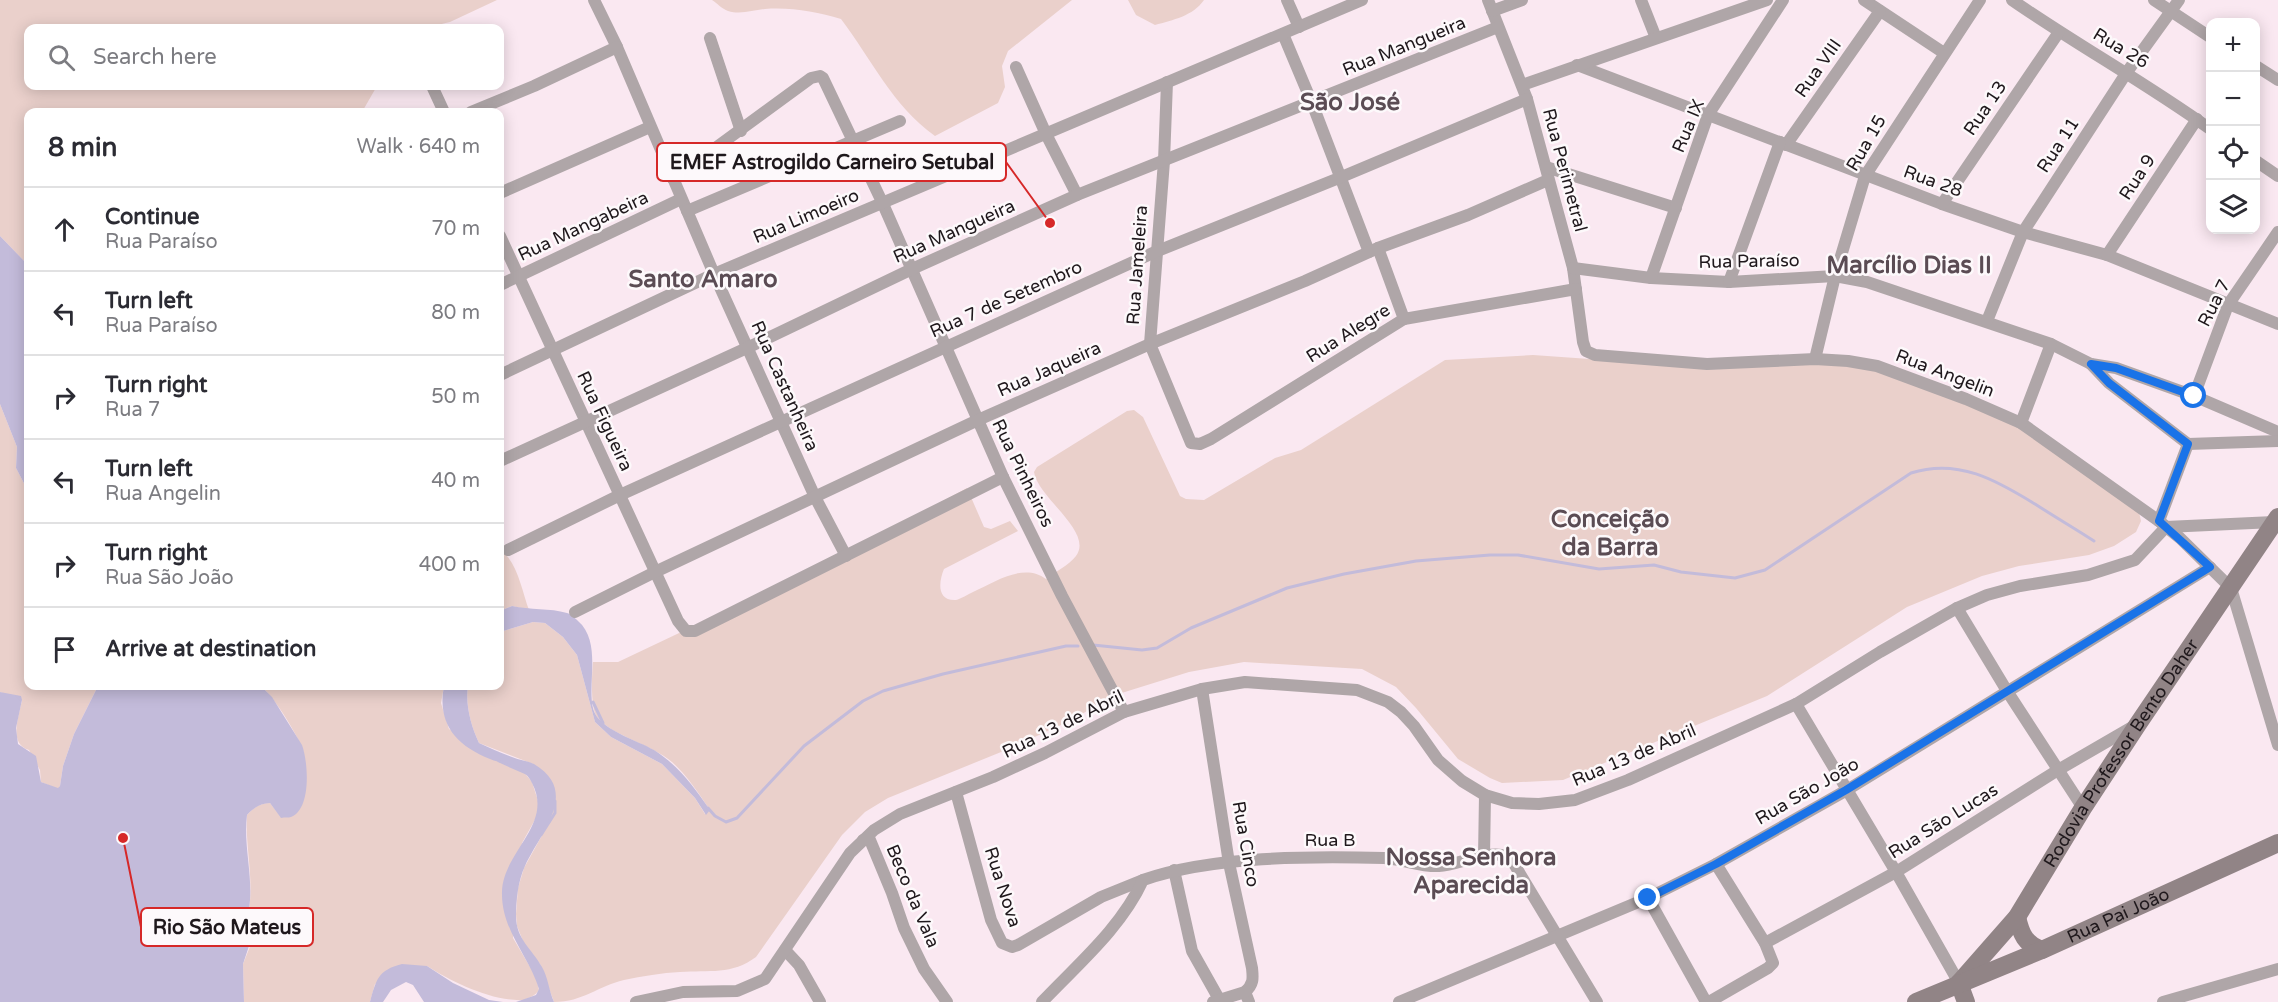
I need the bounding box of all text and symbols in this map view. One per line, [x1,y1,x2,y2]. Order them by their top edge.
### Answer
street label: Rua Mangueira [1339,11,1469,81]
map controls [2206,18,2260,234]
button: + [2206,18,2260,72]
street label: Rua 26 [2089,23,2153,73]
search box [24,24,504,90]
street label: Rua VIII [1790,34,1846,102]
icon: search [45,41,78,74]
text: Search here [93,44,217,70]
button: − [2206,72,2260,126]
street label: Rua 13 [1959,76,2011,140]
district label: São José [1300,88,1400,117]
street label: Rua IX [1667,96,1709,156]
street label: Rua Perimetral [1538,106,1592,234]
street label: Rua 15 [1841,111,1891,175]
street label: Rua 11 [2032,113,2084,177]
button: locate [2206,126,2260,180]
text: 8 min [48,132,117,163]
text: Walk · 640 m [357,135,480,159]
callout: EMEF Astrogildo Carneiro Setubal [657,143,1006,181]
street label: Rua 9 [2114,150,2160,204]
text: EMEF Astrogildo Carneiro Setubal [670,151,994,175]
street label: Rua 28 [1900,160,1966,202]
button: layers [2206,180,2260,234]
street label: Rua Limoeiro [750,184,862,248]
street label: Rua Mangabeira [514,186,652,266]
street label: Rua Mangueira [890,194,1018,268]
text: Continue [105,204,200,230]
street label: Rua Jameleira [1122,204,1152,326]
icon: ahead [48,213,81,246]
text: 70 m [431,217,480,241]
text: Rua Paraíso [105,230,218,254]
street label: Rua Paraíso [1698,249,1800,273]
district label: Marcílio Dias II [1826,251,1992,280]
street label: Rua 7 de Setembro [926,255,1086,342]
district label: Santo Amaro [628,265,778,294]
street label: Rua 7 [2193,276,2235,330]
text: Turn left [105,288,193,314]
icon: left [48,297,81,330]
street label: Rua Alegre [1302,299,1394,367]
text: 80 m [431,301,480,325]
text: Rua Paraíso [105,314,218,338]
street label: Rua Castanheira [746,317,824,455]
street label: Rua Jaqueira [994,336,1104,402]
street label: Rua Angelin [1892,344,1998,402]
street label: Rua Figueira [572,367,638,475]
text: Turn right [105,372,207,398]
icon: right [48,381,81,414]
route start [2180,382,2206,408]
text: 50 m [431,385,480,409]
text: Rua 7 [105,398,160,422]
street label: Rua Pinheiros [987,415,1059,531]
text: Turn left [105,456,193,482]
icon: left [48,465,81,498]
text: 40 m [431,469,480,493]
text: Rua Angelin [105,482,221,506]
district label: Conceição da Barra [1551,505,1669,562]
text: Turn right [105,540,207,566]
icon: right [48,549,81,582]
text: 400 m [419,553,480,577]
text: Rua São João [105,566,234,590]
icon: arrive [48,633,81,666]
street label: Rodovia Professor Bento Daher [2039,635,2203,871]
text: Arrive at destination [105,636,316,662]
street label: Rua 13 de Abril [999,685,1127,763]
street label: Rua 13 de Abril [1569,719,1699,791]
street label: Rua São João [1751,752,1863,829]
street label: Rua São Lucas [1884,779,2002,863]
street label: Rua Cinco [1228,799,1264,889]
street label: Rua B [1304,829,1356,851]
street label: Beco da Vala [881,841,945,951]
district label: Nossa Senhora Aparecida [1385,843,1557,900]
street label: Rua Nova [980,844,1026,930]
street label: Rua Pai João [2064,883,2173,948]
route end [1634,884,1660,910]
callout: Rio São Mateus [141,908,313,946]
text: Rio São Mateus [153,916,302,940]

